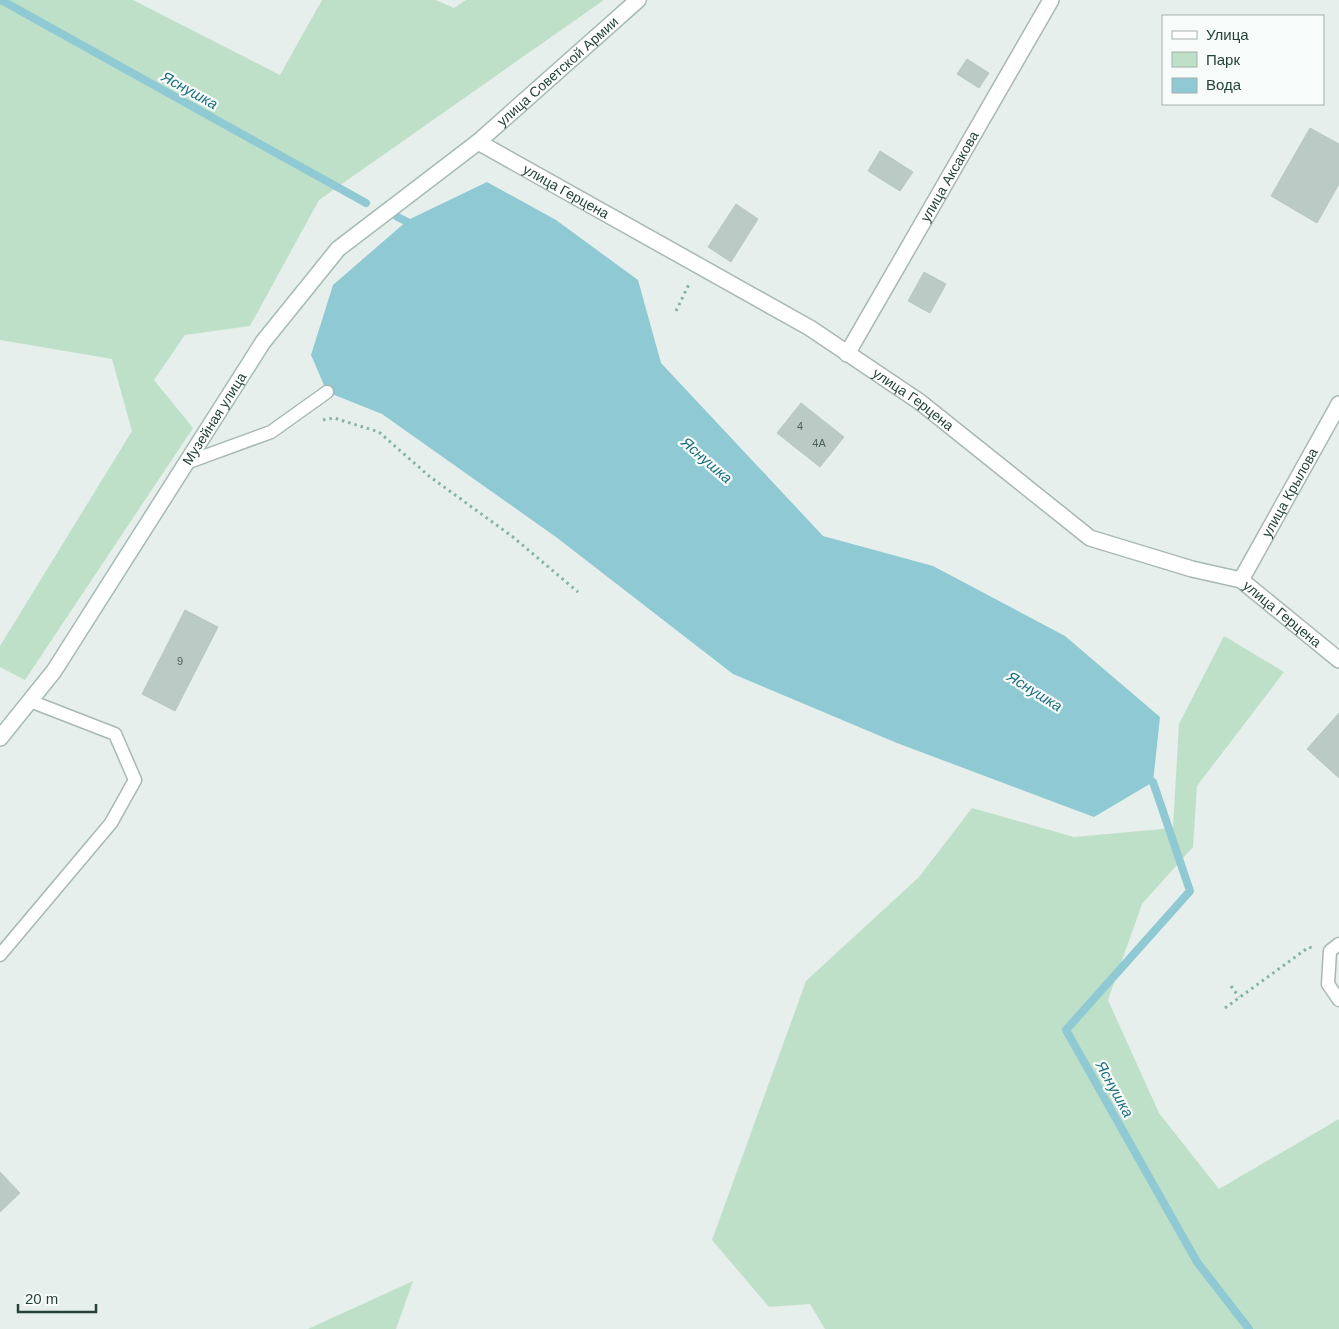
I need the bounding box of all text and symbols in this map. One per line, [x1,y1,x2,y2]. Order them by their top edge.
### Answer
street label: улица Советской Армии [494,13,621,129]
legend [1162,15,1324,105]
text: Улица [1206,26,1249,43]
text: Парк [1206,51,1240,68]
water label: Яснушка [158,67,221,112]
text: Вода [1206,76,1242,93]
street label: улица Аксакова [917,128,982,225]
street label: улица Герцена [520,161,612,222]
street label: улица Герцена [870,365,957,434]
street label: Музейная улица [179,369,250,468]
house number: 4 [797,420,803,432]
water label: Яснушка [678,433,736,487]
house number: 4А [812,437,826,449]
street label: улица Крылова [1258,445,1321,540]
street label: улица Герцена [1240,577,1325,650]
house number: 9 [177,655,183,667]
water label: Яснушка [1004,667,1066,714]
water label: Яснушка [1092,1057,1137,1120]
scale bar [18,1282,95,1314]
text: 20 m [25,1290,58,1307]

